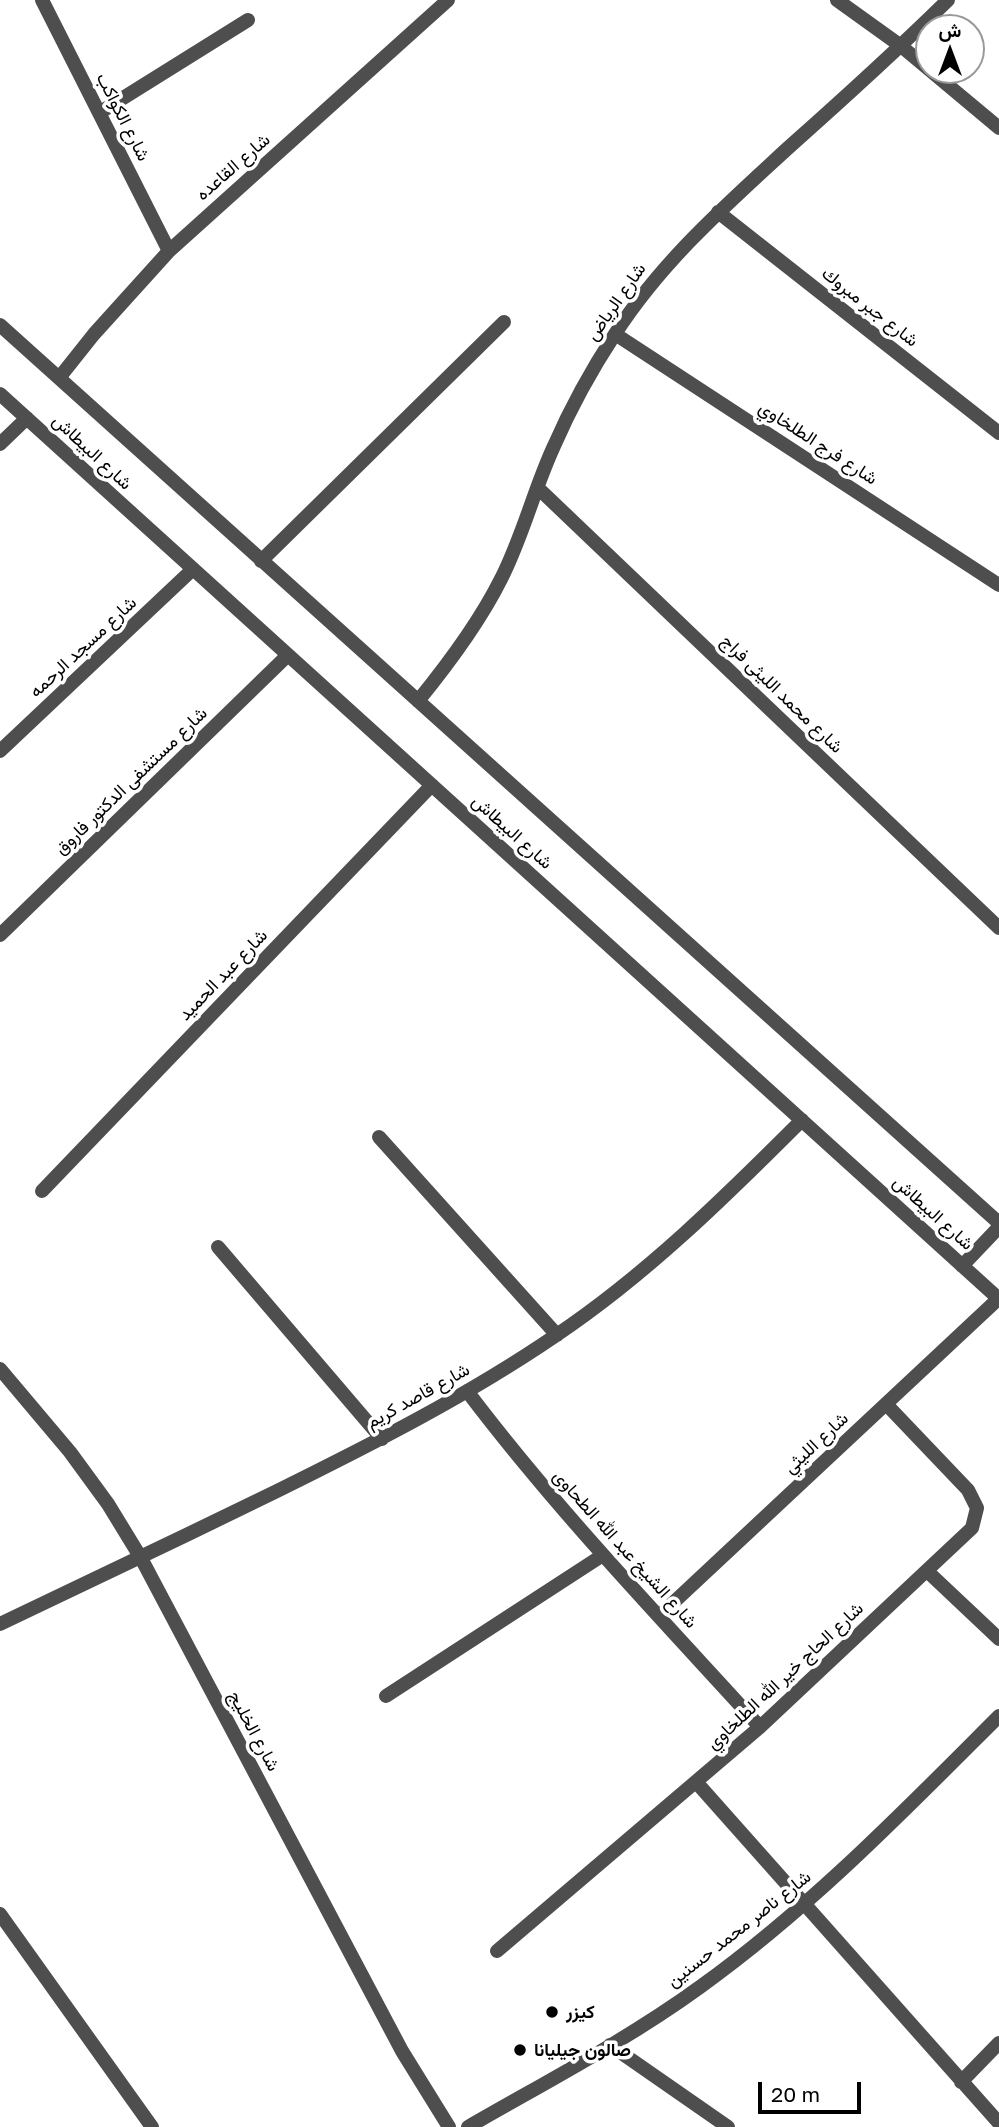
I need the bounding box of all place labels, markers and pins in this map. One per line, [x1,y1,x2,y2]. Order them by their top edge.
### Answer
place label: كيزر [566,2001,595,2023]
marker: كيزر [544,2004,560,2020]
place label: صالون جيليانا [534,2039,631,2061]
marker: صالون جيليانا [512,2042,528,2058]

